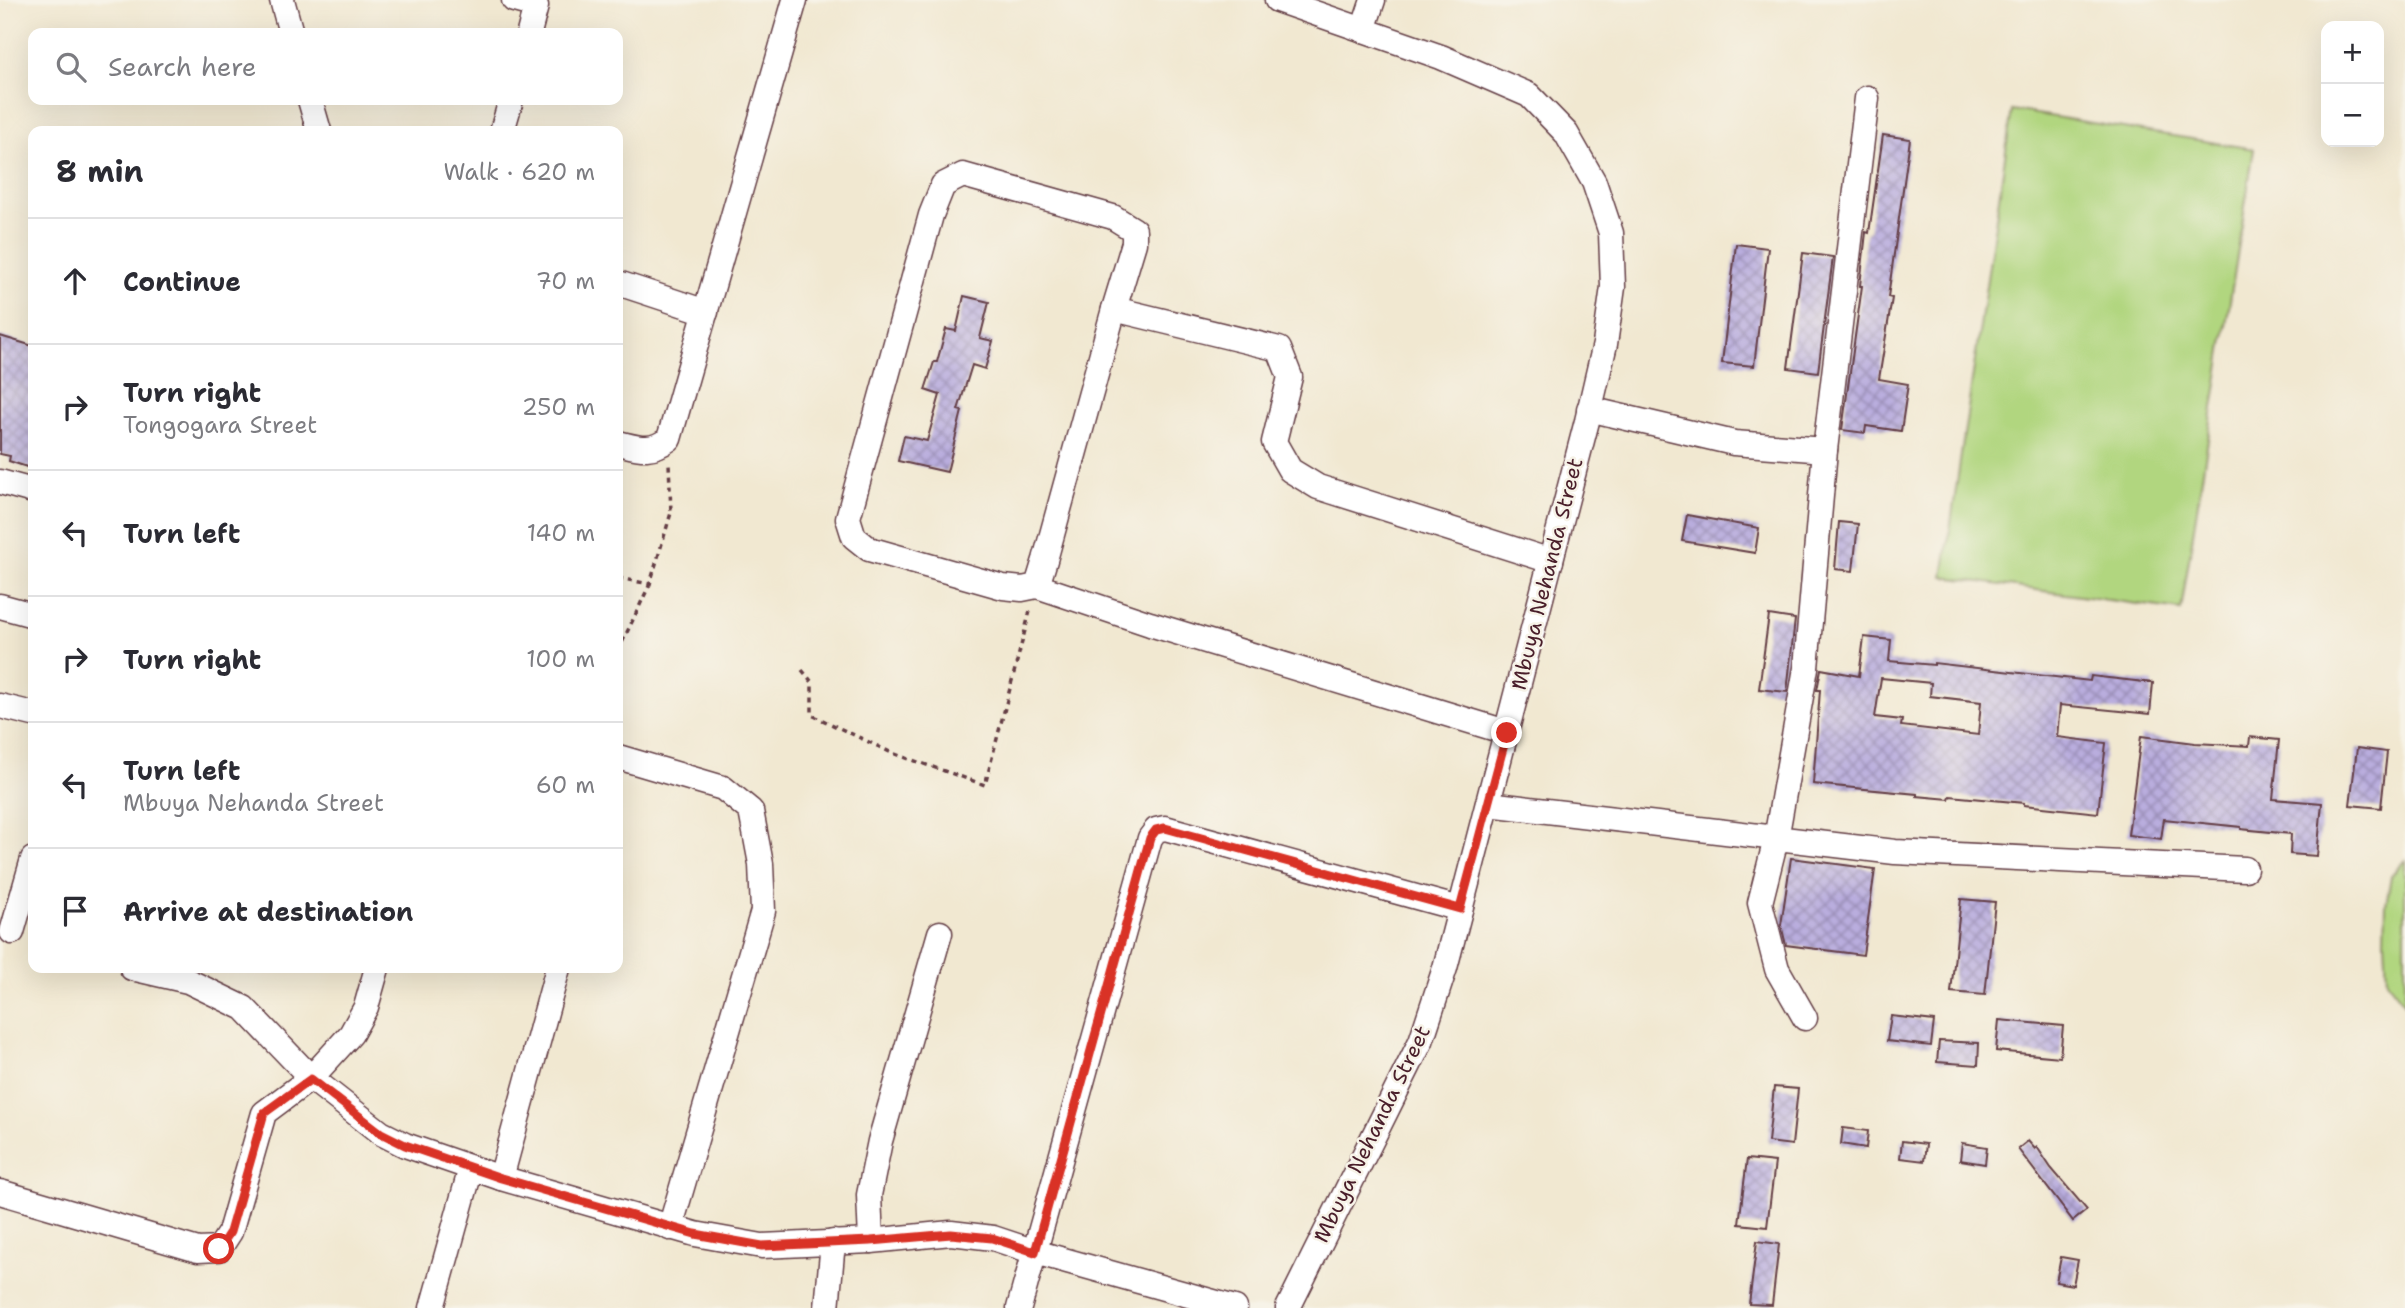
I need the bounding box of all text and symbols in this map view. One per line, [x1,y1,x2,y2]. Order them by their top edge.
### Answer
map controls [2321,21,2384,147]
button: + [2321,21,2384,84]
search box [28,28,623,105]
icon: search [52,48,90,86]
text: Search here [108,49,257,84]
button: − [2321,84,2384,147]
text: 8 min [56,151,143,192]
text: Walk · 620 m [443,157,595,187]
icon: ahead [56,262,94,300]
text: Continue [123,264,241,299]
text: 70 m [536,266,595,296]
text: Turn right [123,375,261,410]
icon: right [56,388,94,426]
text: 250 m [522,392,595,422]
text: Tongogara Street [123,410,317,440]
street label: Mbuya Nehanda Street [1505,455,1589,693]
icon: left [56,514,94,552]
text: Turn left [123,516,240,551]
text: 140 m [527,518,595,548]
icon: right [56,640,94,678]
text: Turn right [123,642,261,677]
text: 100 m [526,644,595,674]
route end [1491,717,1522,748]
text: Turn left [123,753,240,788]
icon: left [56,766,94,804]
text: 60 m [536,770,595,800]
text: Mbuya Nehanda Street [123,788,384,818]
icon: arrive [56,892,94,930]
text: Arrive at destination [123,894,413,929]
street label: Mbuya Nehanda Street [1307,1021,1437,1247]
route start [203,1233,234,1264]

